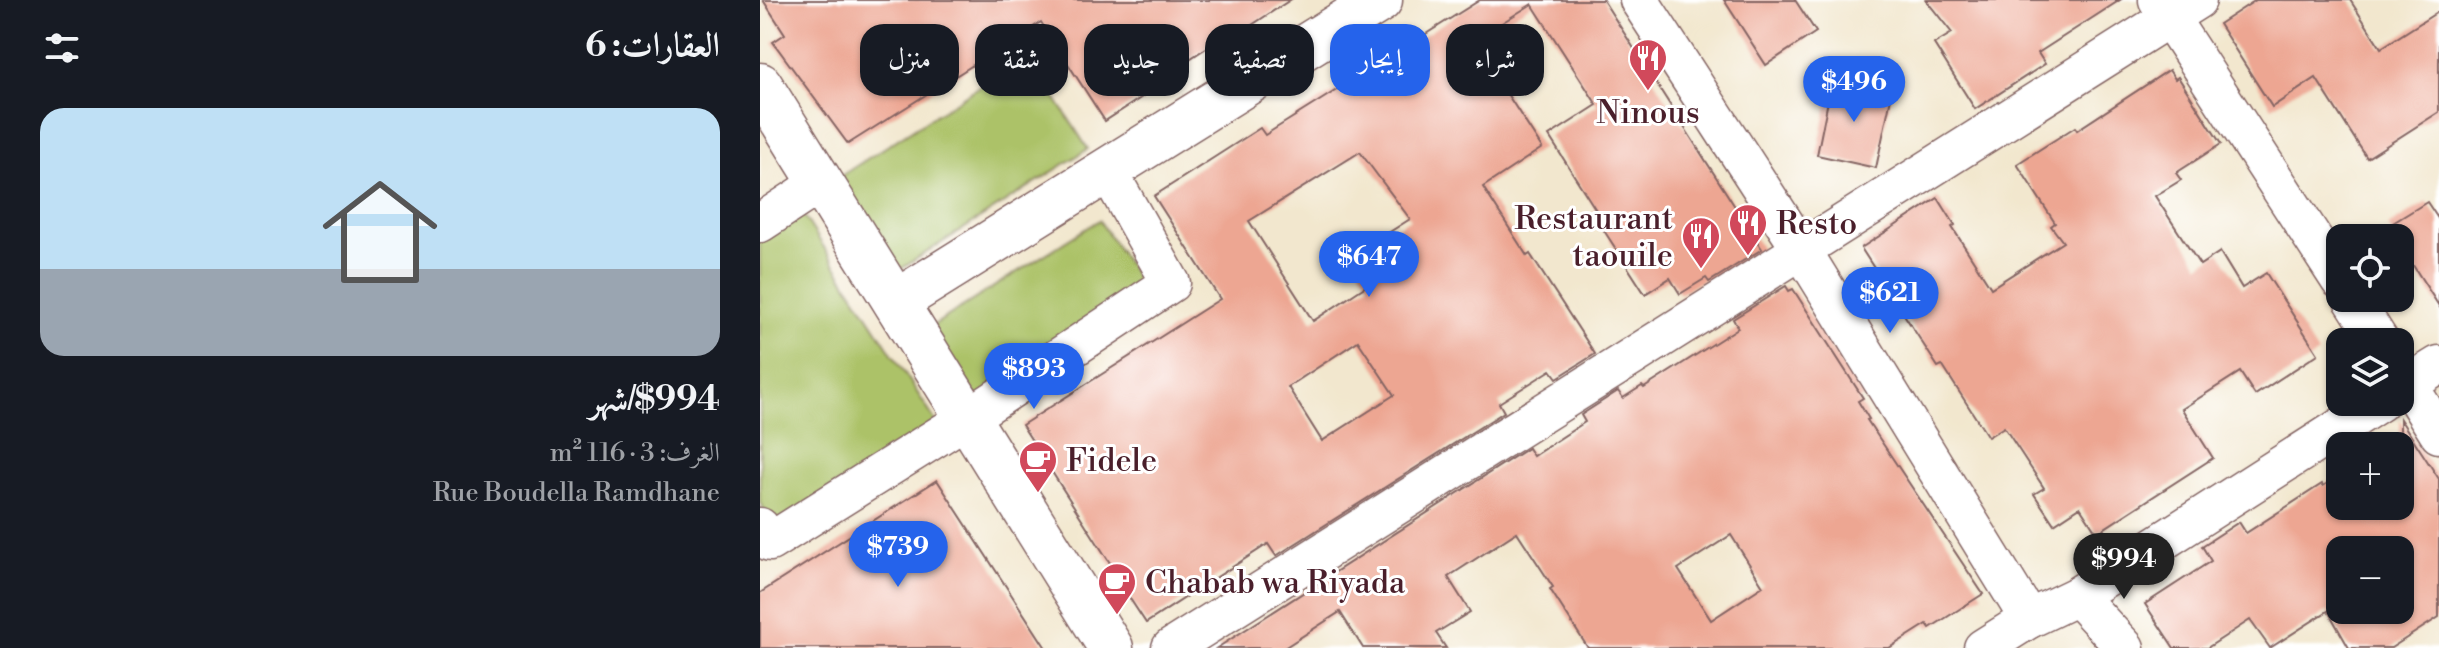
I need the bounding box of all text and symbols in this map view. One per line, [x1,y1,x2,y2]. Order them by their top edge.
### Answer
chip: منزل [860,24,959,96]
chip: شقة [975,24,1068,96]
chip: جديد [1084,24,1189,96]
chip: تصفية [1205,24,1314,96]
chip: إيجار [1330,24,1430,96]
chip: شراء [1446,24,1544,96]
text: العقارات: 6 [585,25,720,67]
icon: filters [40,26,84,70]
restaurant icon: Ninous [1627,37,1669,92]
pin: $496 [1807,56,1901,124]
text: $496 [1821,66,1887,98]
place label: Ninous [1596,93,1700,133]
icon: home [308,160,452,304]
place label: Restaurant taouile [1514,199,1673,276]
restaurant icon: Resto [1727,202,1769,257]
place label: Resto [1776,204,1857,244]
restaurant icon: Restaurant taouile [1680,215,1722,270]
map controls [2326,224,2414,624]
button: locate [2326,224,2414,312]
pin: $647 [1322,231,1416,299]
text: $647 [1337,241,1401,273]
pin: $621 [1843,267,1937,335]
text: $621 [1860,277,1920,309]
button: layers [2326,328,2414,416]
pin: $893 [987,343,1081,411]
text: $893 [1002,353,1066,385]
text: $994/شهر [589,379,720,421]
button: + [2326,432,2414,520]
text: الغرف: 3 · 116 m² [550,437,720,469]
cafe icon: Fidele [1017,439,1059,494]
place label: Fidele [1066,441,1157,481]
text: Rue Boudella Ramdhane [433,477,720,509]
pin: $739 [851,521,945,589]
text: $739 [867,531,929,563]
pin: $994 [2077,533,2171,601]
button: − [2326,536,2414,624]
text: $994 [2091,543,2157,575]
cafe icon: Chabab wa Riyada [1096,561,1138,616]
place label: Chabab wa Riyada [1145,563,1406,603]

